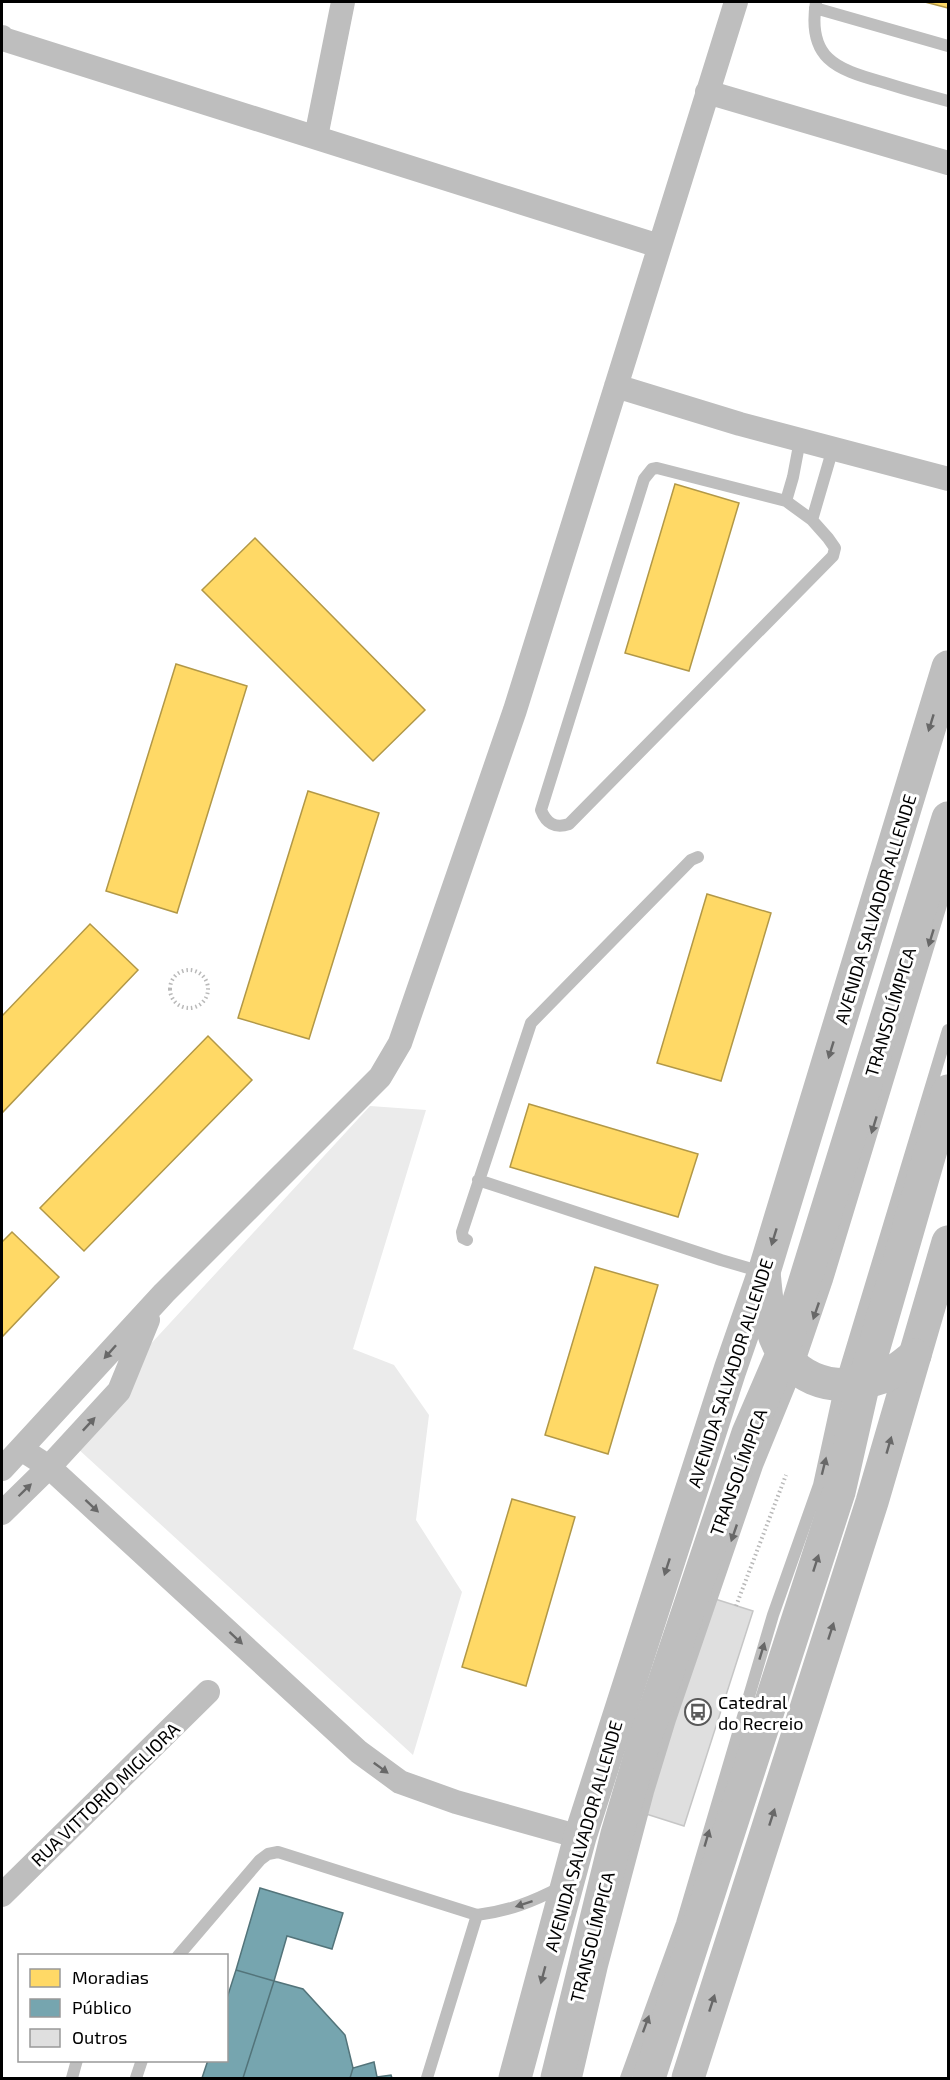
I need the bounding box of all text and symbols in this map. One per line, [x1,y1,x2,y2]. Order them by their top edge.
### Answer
one-way arrow [926,714,935,732]
street label: AVENIDA SALVADOR ALLENDE [829,791,921,1027]
one-way arrow [926,929,935,947]
street label: TRANSOLÍMPICA [860,944,920,1079]
one-way arrow [826,1041,835,1059]
one-way arrow [869,1116,878,1134]
one-way arrow [769,1228,778,1246]
street label: AVENIDA SALVADOR ALLENDE [683,1256,777,1490]
one-way arrow [811,1302,820,1320]
one-way arrow [104,1344,117,1359]
street label: TRANSOLÍMPICA [705,1404,772,1539]
one-way arrow [82,1417,95,1432]
one-way arrow [884,1436,894,1454]
one-way arrow [819,1457,829,1475]
one-way arrow [18,1483,33,1497]
one-way arrow [85,1499,99,1513]
one-way arrow [728,1524,738,1542]
one-way arrow [812,1554,821,1572]
one-way arrow [661,1558,671,1576]
one-way arrow [827,1622,836,1640]
one-way arrow [228,1631,242,1645]
one-way arrow [758,1642,767,1660]
place label: Catedral do Recreio [718,1691,803,1734]
bus stop icon: Catedral do Recreio [683,1697,713,1727]
street label: RUA VITTORIO MIGLIORA [26,1717,184,1871]
street label: AVENIDA SALVADOR ALLENDE [539,1718,627,1954]
one-way arrow [373,1762,389,1774]
one-way arrow [768,1808,777,1826]
one-way arrow [703,1829,712,1847]
street label: TRANSOLÍMPICA [565,1868,619,2005]
one-way arrow [515,1900,533,1910]
legend [18,1954,228,2062]
text: Moradias [72,1966,149,1988]
one-way arrow [537,1966,547,1984]
one-way arrow [708,1994,718,2012]
text: Público [72,1996,132,2018]
one-way arrow [642,2014,652,2032]
text: Outros [72,2026,128,2048]

